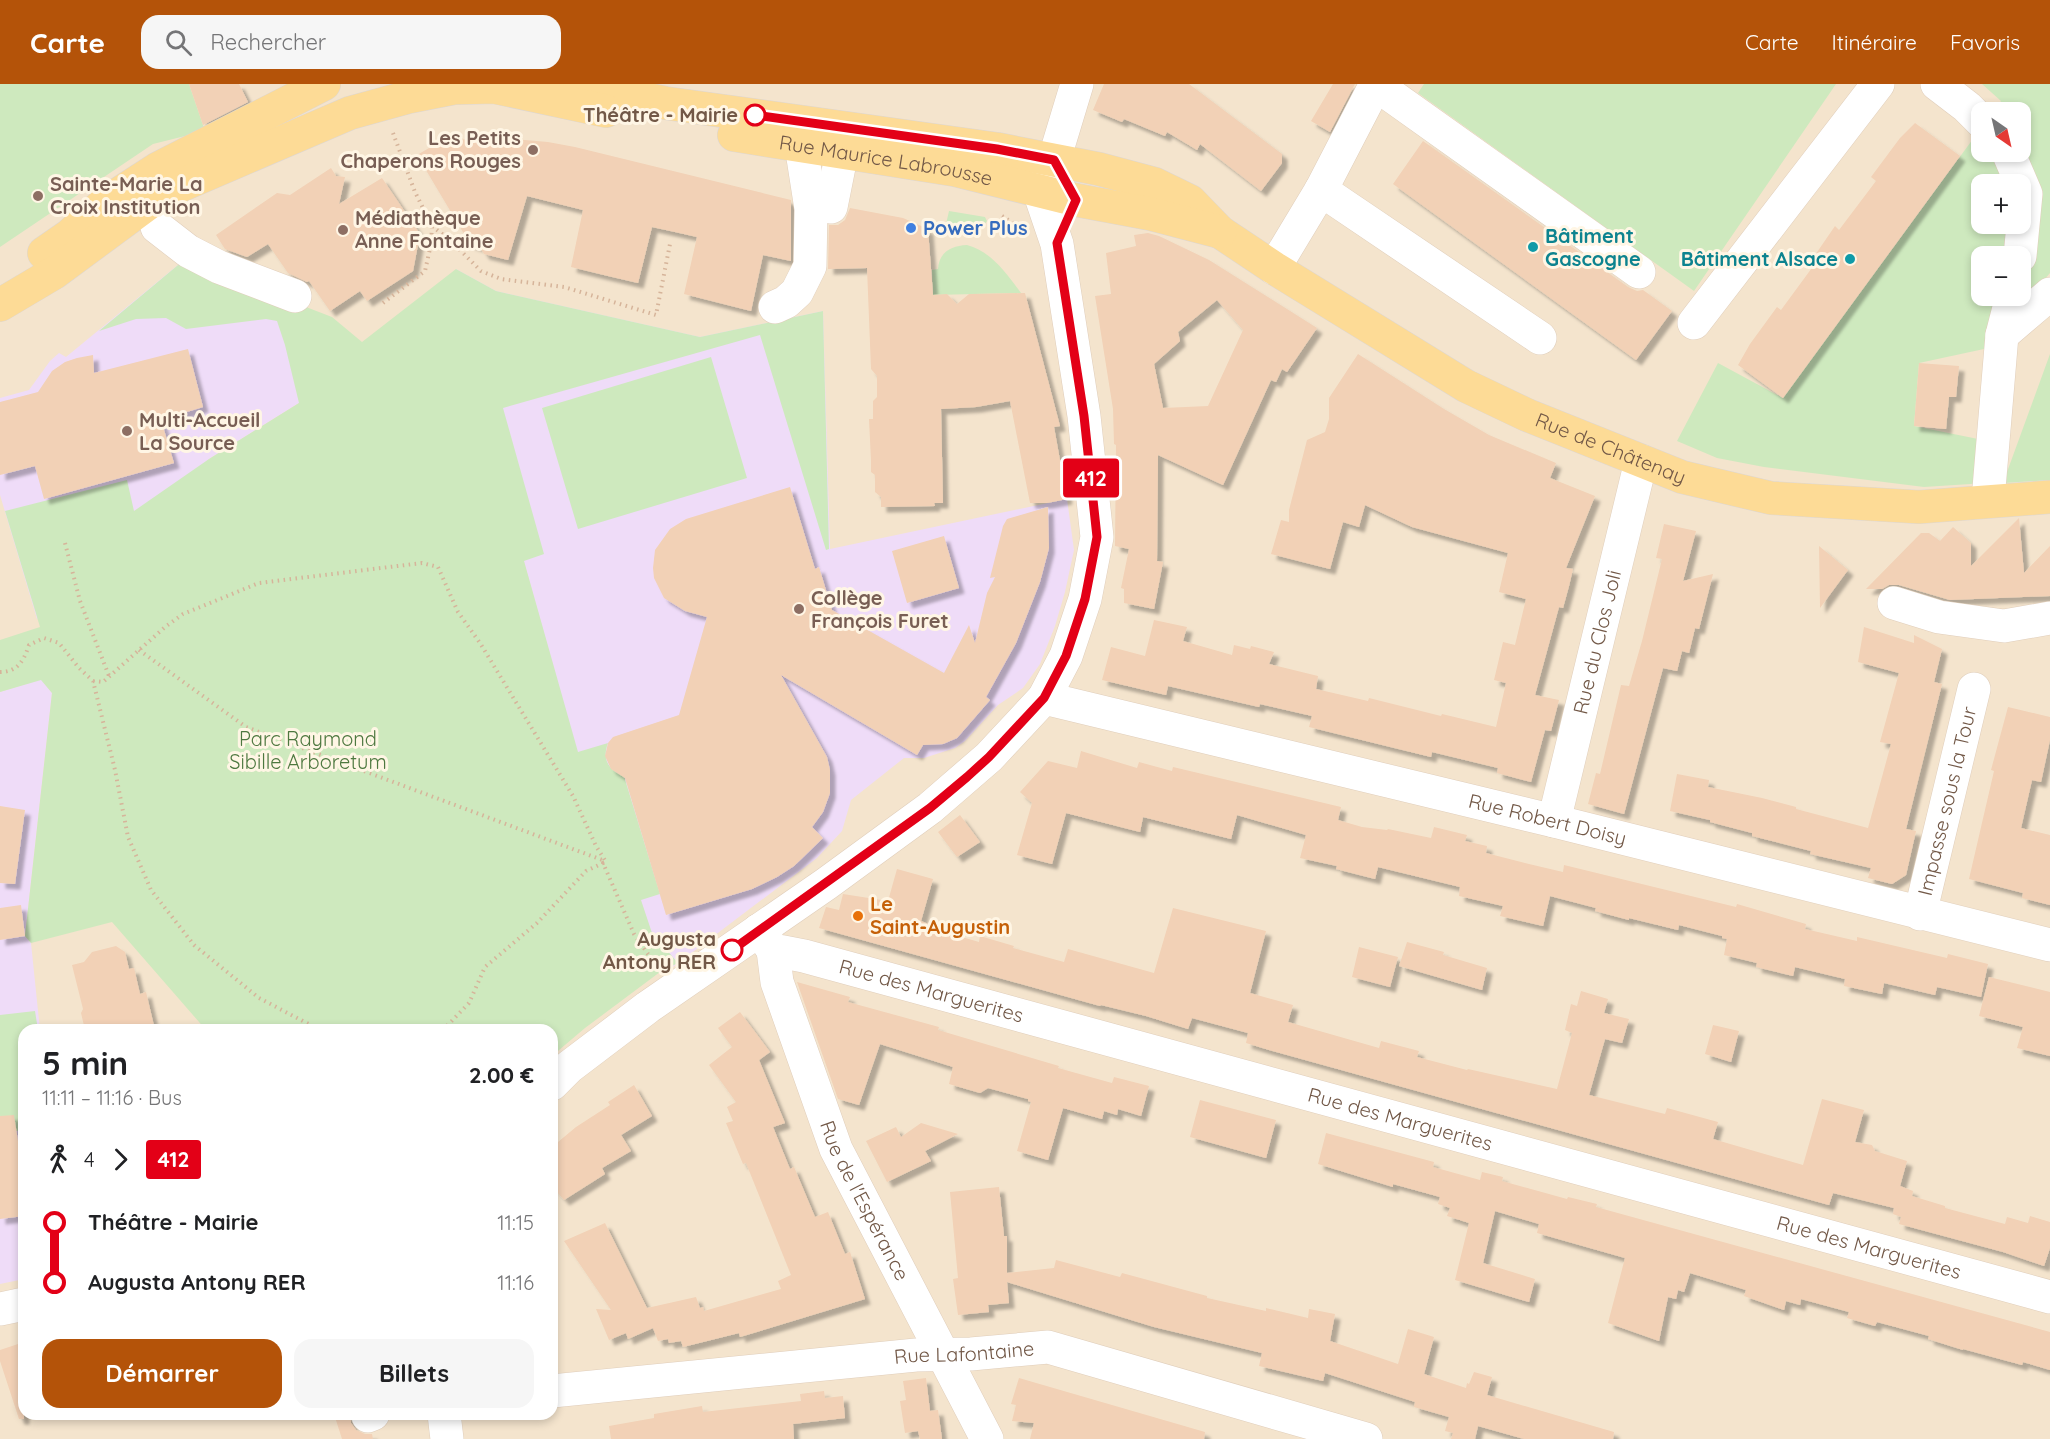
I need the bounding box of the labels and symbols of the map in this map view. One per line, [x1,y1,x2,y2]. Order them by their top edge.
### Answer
place label: Théâtre - Mairie [583,102,738,127]
north arrow [1971,102,2031,162]
marker: Théâtre - Mairie [744,104,766,126]
place label: Les Petits Chaperons Rouges [340,125,521,173]
street label: Rue Maurice Labrousse [778,129,995,191]
marker: Les Petits Chaperons Rouges [526,143,540,157]
place label: Sainte-Marie La Croix Institution [50,171,202,219]
marker: Sainte-Marie La Croix Institution [31,189,45,203]
place label: Médiathèque Anne Fontaine [355,205,494,253]
place label: Power Plus [923,215,1028,240]
marker: Power Plus [904,221,918,235]
marker: Médiathèque Anne Fontaine [336,223,350,237]
place label: Bâtiment Gascogne [1545,223,1641,271]
marker: Bâtiment Gascogne [1526,240,1540,254]
place label: Bâtiment Alsace [1681,246,1838,271]
marker: Bâtiment Alsace [1843,252,1857,266]
place label: Multi-Accueil La Source [139,407,261,455]
street label: Rue de Châtenay [1532,407,1690,489]
marker: Multi-Accueil La Source [120,424,134,438]
line badge: 412 [1056,458,1126,498]
street label: Rue du Clos Joli [1567,567,1626,717]
place label: Collège François Furet [811,585,949,633]
marker: Collège François Furet [792,602,806,616]
street label: Impasse sous la Tour [1912,704,1981,898]
park label: Parc Raymond Sibille Arboretum [229,726,387,774]
street label: Rue Robert Doisy [1466,788,1629,851]
place label: Le Saint-Augustin [870,891,1010,939]
marker: Le Saint-Augustin [851,909,865,923]
place label: Augusta Antony RER [603,926,716,974]
marker: Augusta Antony RER [721,939,743,961]
street label: Rue des Marguerites [836,953,1026,1028]
street label: Rue des Marguerites [1305,1081,1495,1156]
street label: Rue de l'Espérance [815,1117,915,1285]
street label: Rue des Marguerites [1774,1210,1964,1284]
street label: Rue Lafontaine [893,1335,1035,1369]

